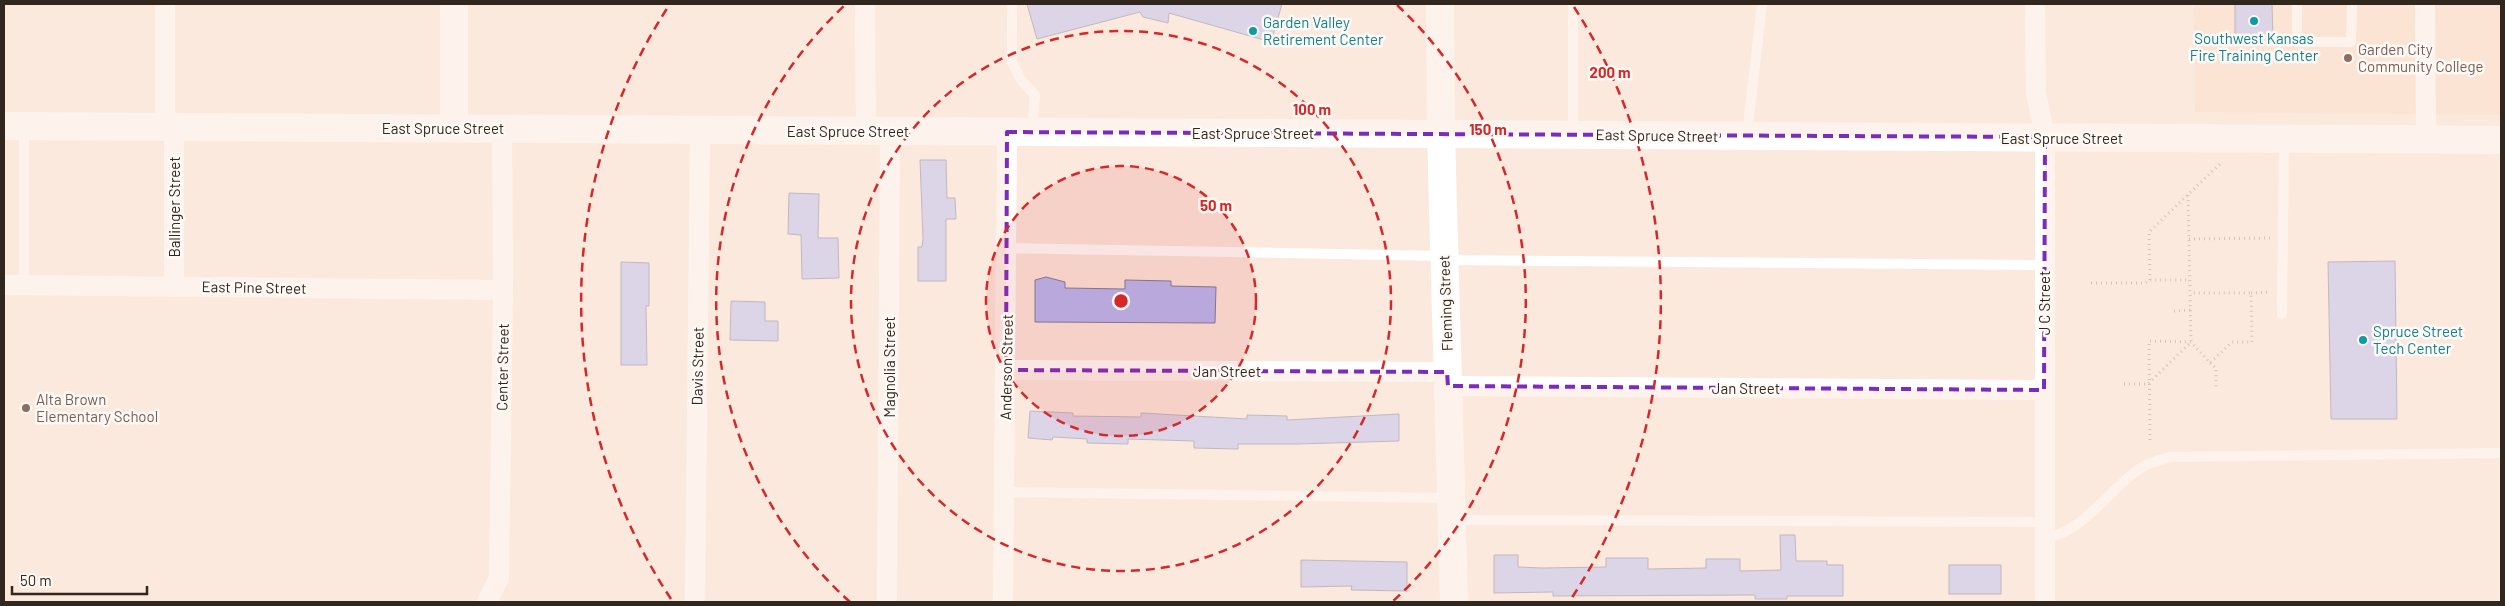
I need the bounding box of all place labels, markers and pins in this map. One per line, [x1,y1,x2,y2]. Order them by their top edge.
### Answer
place label: Garden Valley Retirement Center [1263,13,1384,48]
marker: Southwest Kansas Fire Training Center [2248,15,2260,27]
marker: Garden Valley Retirement Center [1247,25,1259,37]
place label: Southwest Kansas Fire Training Center [2190,29,2319,64]
place label: Garden City Community College [2358,40,2484,75]
marker: Garden City Community College [2342,52,2354,64]
centre of rings [1112,292,1130,310]
place label: Spruce Street Tech Center [2373,322,2463,357]
marker: Spruce Street Tech Center [2357,334,2369,346]
place label: Alta Brown Elementary School [36,390,158,425]
marker: Alta Brown Elementary School [20,402,32,414]

